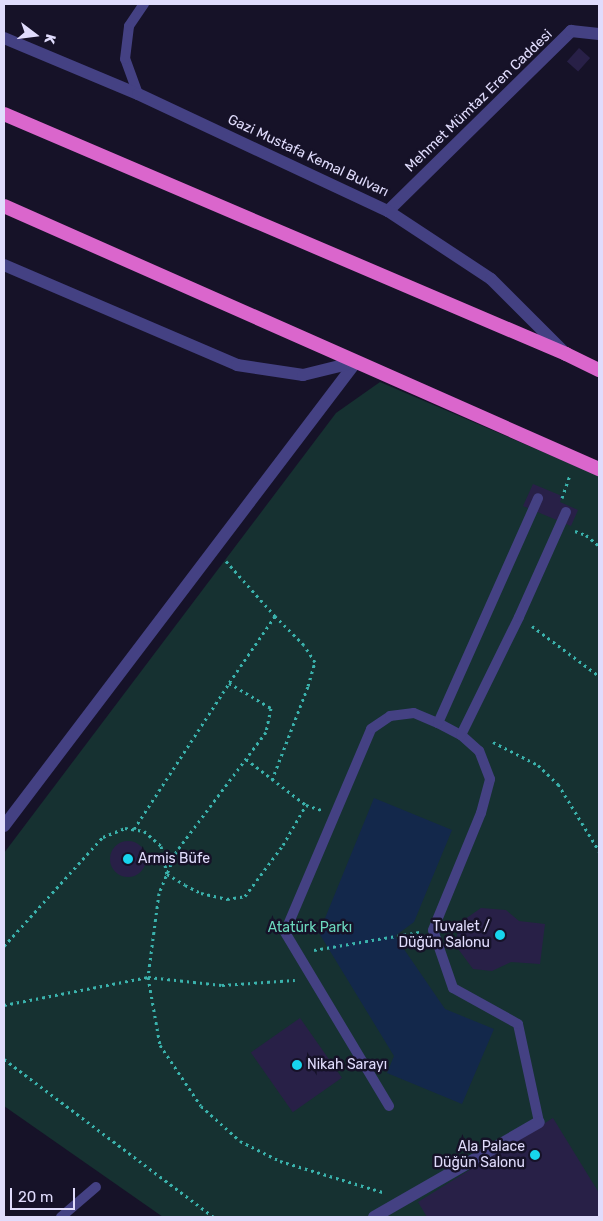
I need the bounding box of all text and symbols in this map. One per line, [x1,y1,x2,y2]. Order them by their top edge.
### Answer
north arrow [10,10,60,60]
street label: Mehmet Mümtaz Eren Caddesi [402,26,556,176]
text: K [41,32,59,46]
street label: Gazi Mustafa Kemal Bulvarı [225,111,391,201]
place label: Armis Büfe [138,851,210,867]
marker: Armis Büfe [122,853,134,865]
place label: Tuvalet / Düğün Salonu [398,919,490,952]
park label: Atatürk Parkı [268,920,352,936]
marker: Tuvalet / Düğün Salonu [494,929,506,941]
place label: Nikah Sarayı [307,1057,387,1073]
marker: Nikah Sarayı [291,1059,303,1071]
place label: Ala Palace Düğün Salonu [433,1139,525,1172]
marker: Ala Palace Düğün Salonu [529,1149,541,1161]
scale bar [12,1178,78,1210]
text: 20 m [18,1188,53,1206]

